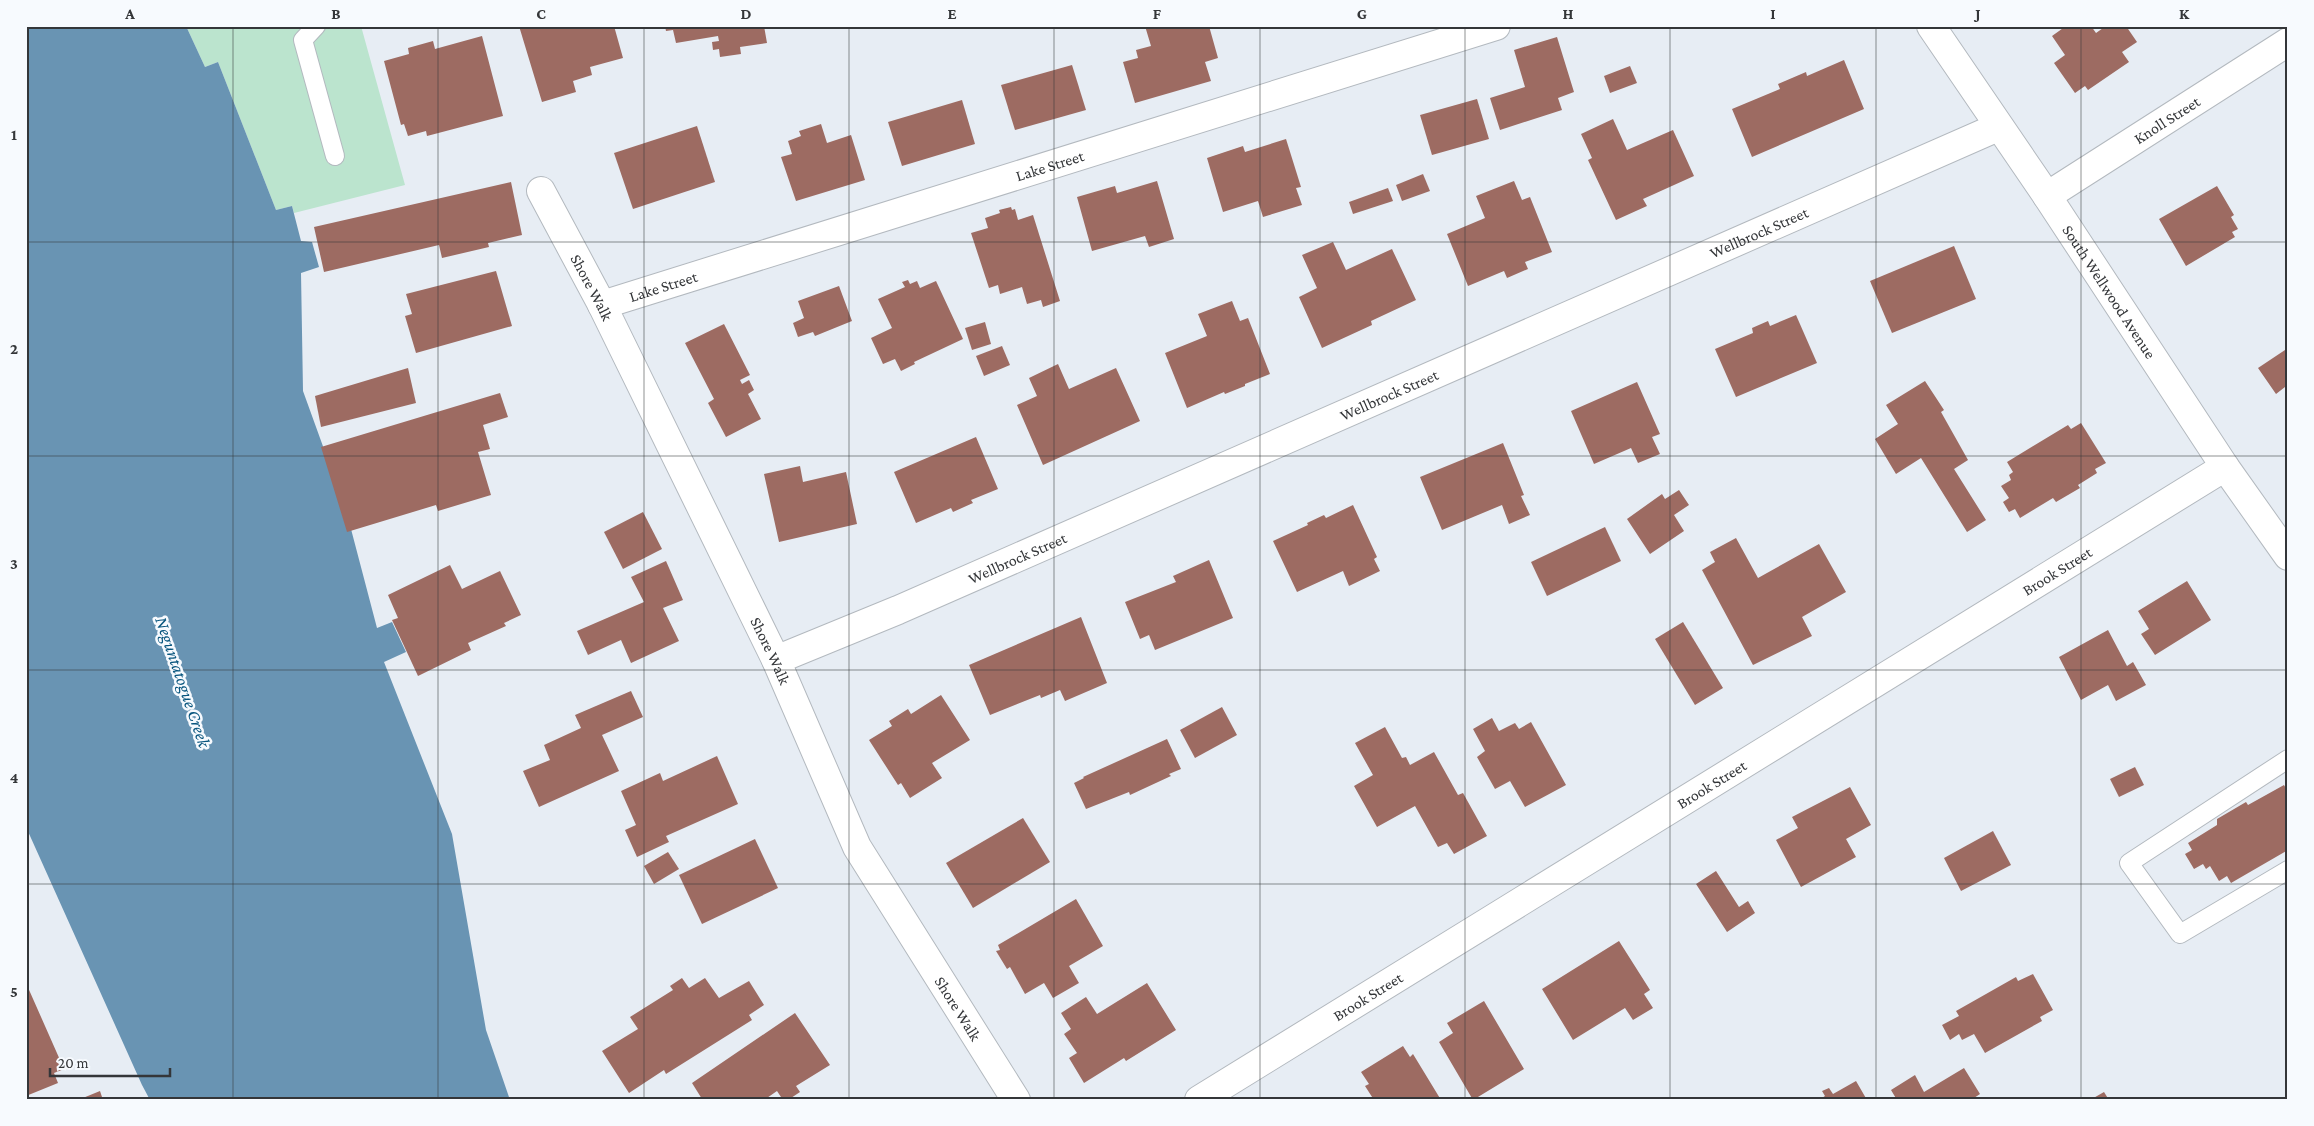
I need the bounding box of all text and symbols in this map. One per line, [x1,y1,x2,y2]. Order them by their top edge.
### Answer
text: A [124,5,135,22]
text: B [331,5,341,22]
text: C [536,5,546,22]
text: D [740,5,752,22]
text: E [947,5,957,22]
text: F [1153,5,1162,22]
text: G [1357,5,1367,22]
text: H [1563,5,1574,22]
text: I [1770,5,1776,22]
text: J [1973,5,1981,22]
text: K [2179,5,2190,22]
street label: Knoll Street [2131,92,2203,147]
text: 1 [11,126,17,143]
street label: Lake Street [1014,146,1087,184]
street label: Wellbrock Street [1707,203,1811,261]
street label: South Wellwood Avenue [2060,221,2160,361]
street label: Shore Walk [568,251,617,323]
street label: Lake Street [627,267,700,305]
text: 2 [10,340,18,357]
street label: Wellbrock Street [1337,365,1441,423]
street label: Wellbrock Street [965,528,1070,587]
street label: Brook Street [2019,543,2095,598]
text: 3 [10,555,18,572]
water label: Neguntatogue Creek [151,614,215,751]
street label: Shore Walk [748,614,794,687]
street label: Brook Street [1674,756,1750,812]
text: 4 [10,769,19,786]
street label: Brook Street [1330,968,1406,1024]
street label: Shore Walk [932,973,985,1044]
text: 5 [10,983,18,1000]
scale bar [50,1046,170,1078]
text: 20 m [58,1055,89,1071]

